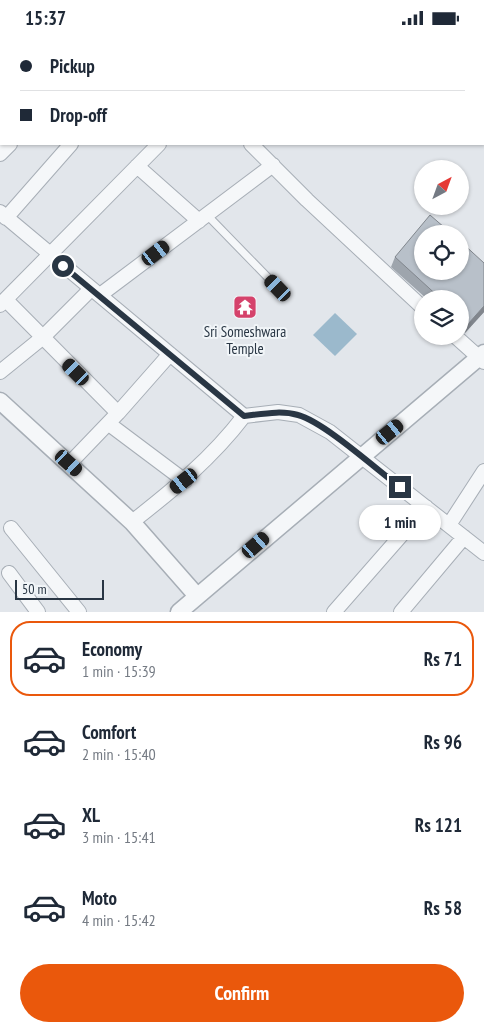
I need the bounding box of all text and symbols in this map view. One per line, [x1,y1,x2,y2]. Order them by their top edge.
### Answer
text: 15:37 [25,6,66,30]
text: Pickup [50,54,95,78]
text: Drop-off [50,103,107,127]
north arrow [414,160,469,215]
map controls [414,160,469,345]
button: locate [414,225,469,280]
car [139,238,172,268]
route start [52,255,74,277]
car [262,272,293,304]
button: layers [414,290,469,345]
temple icon: Sri Someshwara Temple [232,294,258,320]
place label: Sri Someshwara Temple [204,322,286,358]
car [60,356,91,388]
car [373,417,406,447]
car [52,447,85,479]
car [167,466,200,496]
route end [389,476,411,498]
callout: 1 min [359,505,441,539]
text: 1 min [384,512,416,532]
car [239,529,272,561]
scale bar [15,577,104,600]
text: 50 m [22,580,47,598]
icon: car [22,636,67,681]
text: Economy [82,637,142,661]
text: Rs 71 [424,647,462,671]
text: 1 min · 15:39 [82,661,156,681]
icon: car [22,719,67,764]
text: Comfort [82,720,136,744]
text: Rs 96 [424,730,462,754]
text: 2 min · 15:40 [82,744,156,764]
icon: car [22,802,67,847]
text: XL [82,803,100,827]
text: Rs 121 [415,813,462,837]
text: 3 min · 15:41 [82,827,156,847]
icon: car [22,885,67,930]
text: Moto [82,886,117,910]
text: Rs 58 [424,896,462,920]
text: 4 min · 15:42 [82,910,156,930]
button: Confirm [20,964,464,1022]

